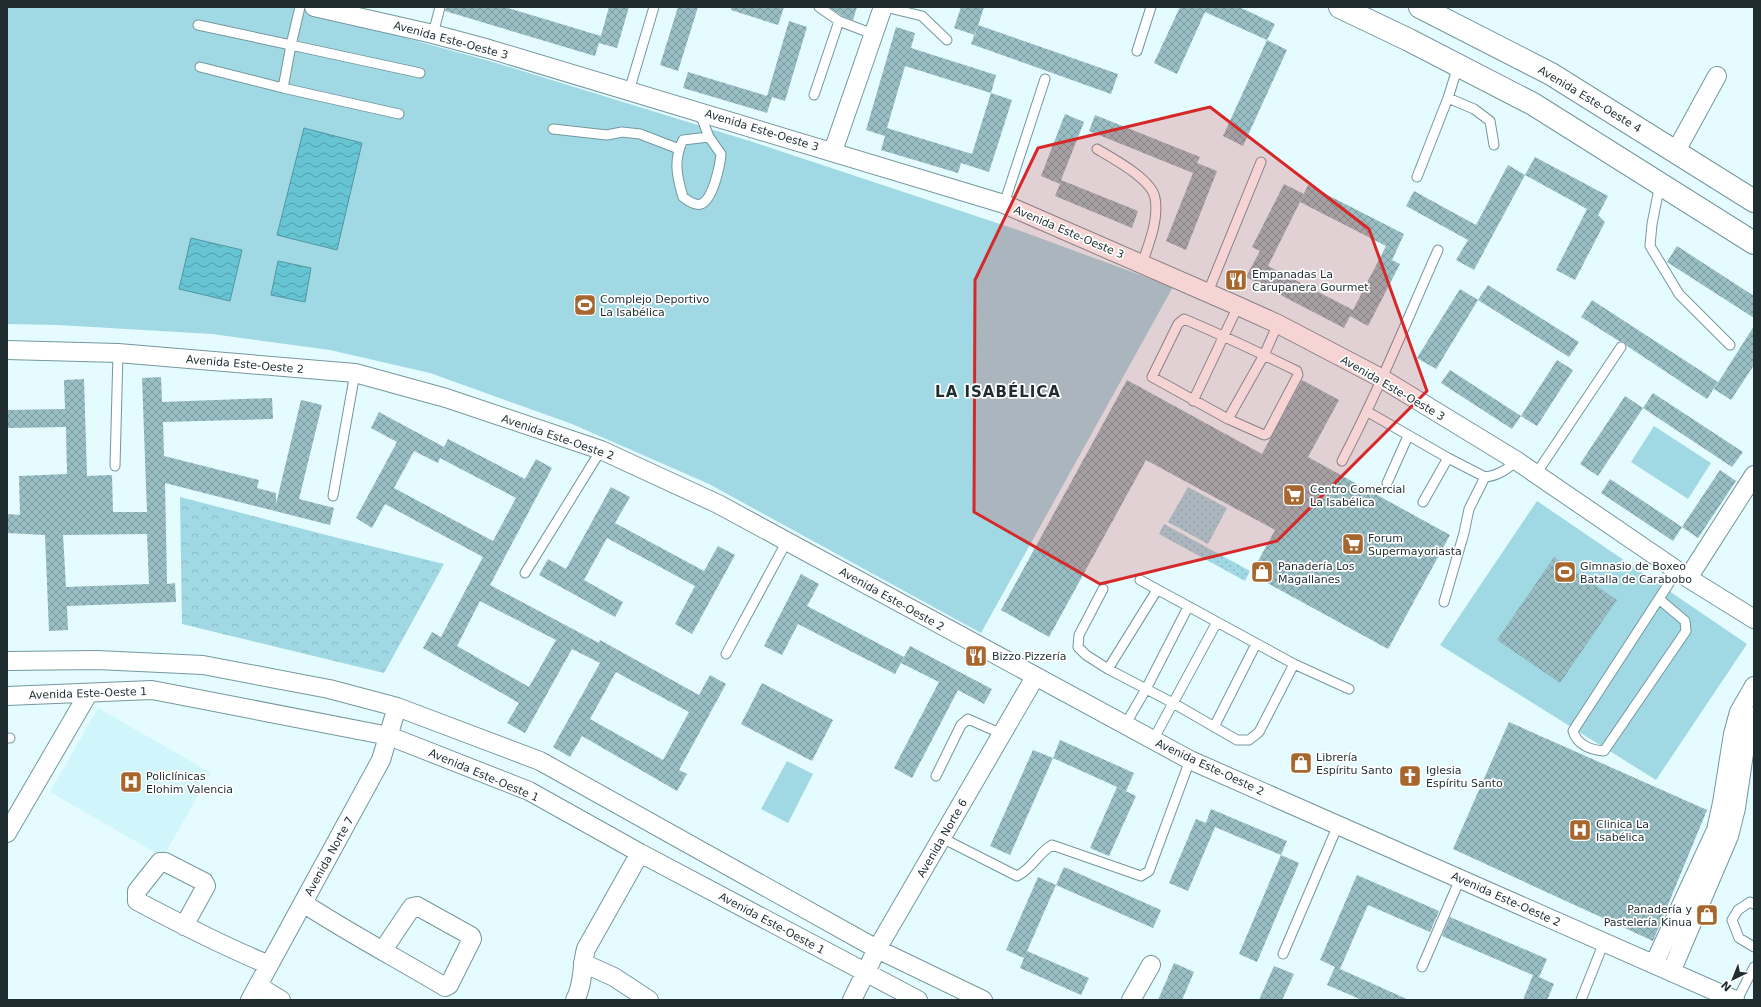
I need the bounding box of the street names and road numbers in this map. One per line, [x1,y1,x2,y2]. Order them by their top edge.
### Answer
street label: Avenida Este-Oeste 3 [392,19,510,62]
street label: Avenida Este-Oeste 4 [1536,63,1644,135]
street label: Avenida Este-Oeste 3 [703,107,820,154]
street label: Avenida Este-Oeste 3 [1012,203,1126,262]
street label: Avenida Este-Oeste 2 [186,353,304,376]
street label: Avenida Este-Oeste 3 [1338,353,1447,424]
street label: Avenida Este-Oeste 2 [500,412,616,463]
street label: Avenida Este-Oeste 2 [837,565,947,634]
street label: Avenida Este-Oeste 1 [29,685,147,702]
street label: Avenida Este-Oeste 2 [1153,737,1266,798]
street label: Avenida Este-Oeste 1 [427,746,541,805]
street label: Avenida Norte 6 [915,797,970,880]
street label: Avenida Norte 7 [302,814,357,898]
street label: Avenida Este-Oeste 2 [1449,869,1562,929]
street label: Avenida Este-Oeste 1 [717,890,827,957]

